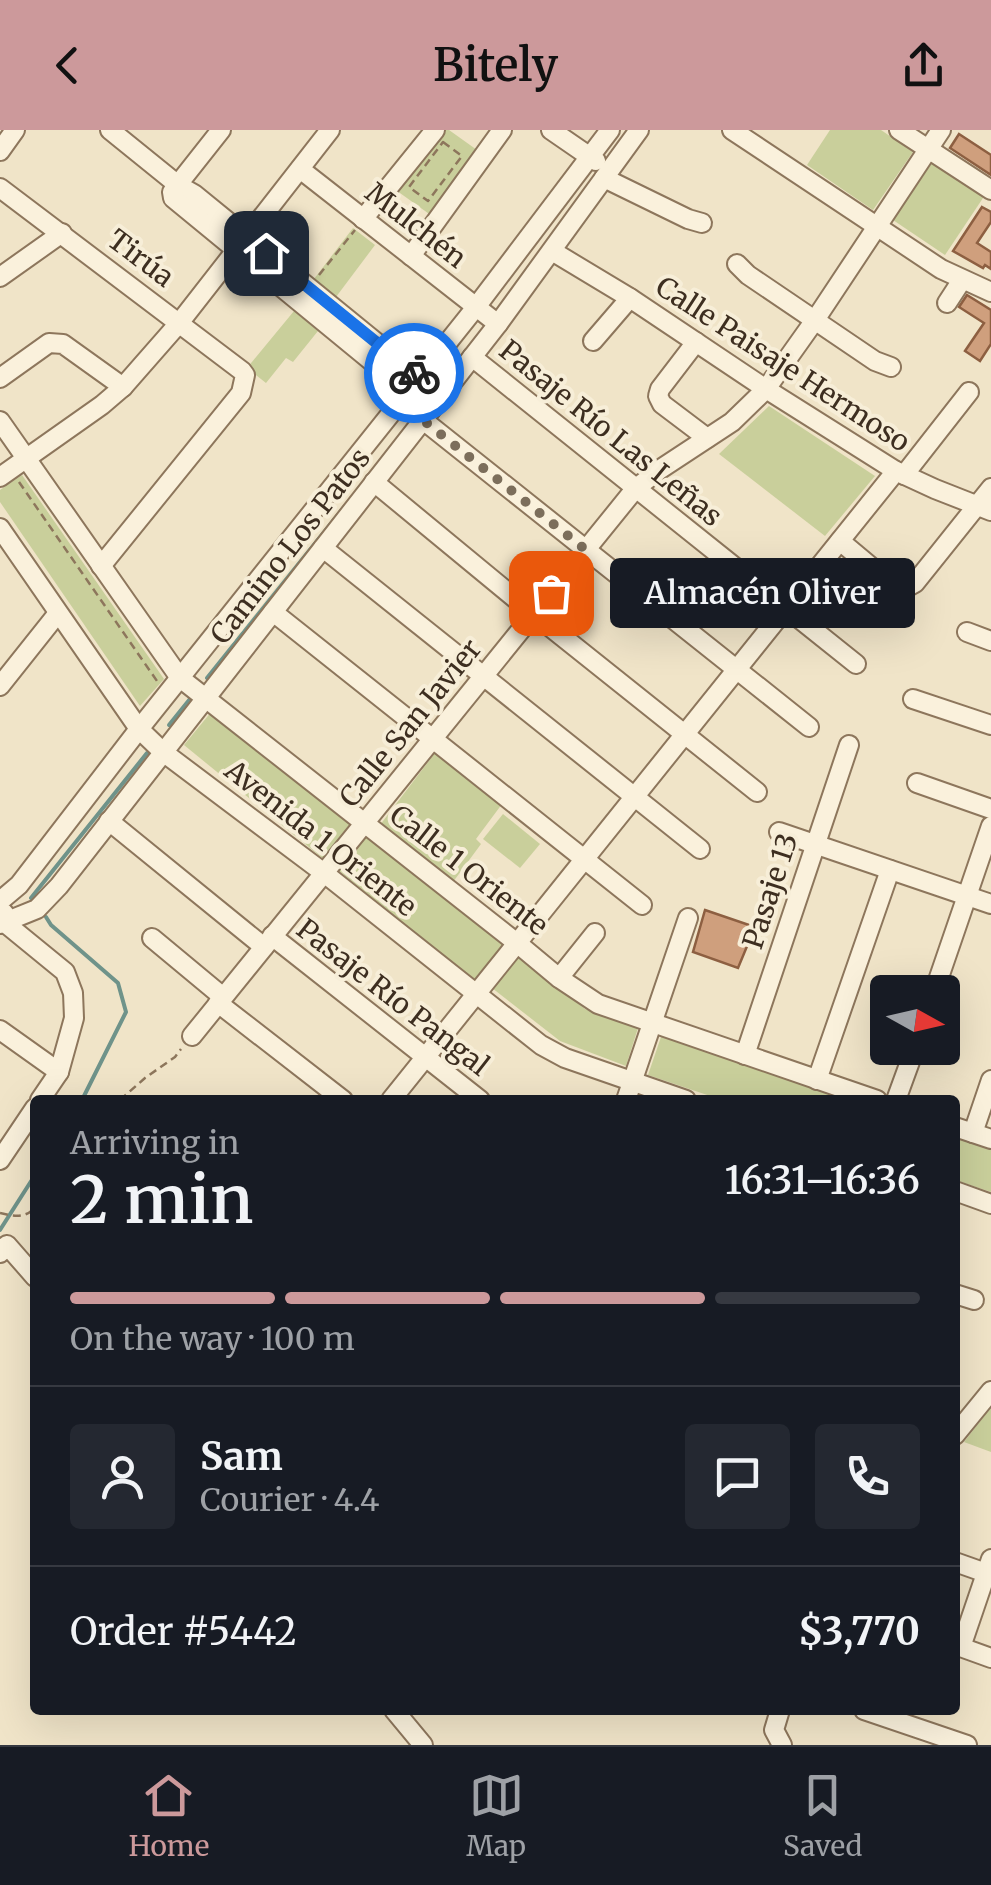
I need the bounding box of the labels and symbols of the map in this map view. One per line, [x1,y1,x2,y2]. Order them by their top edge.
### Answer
street label: Mulchén [358,174,474,276]
pin [224,211,309,296]
street label: Tirúa [101,221,181,295]
street label: Calle Paisaje Hermoso [649,268,917,460]
courier [364,323,464,423]
street label: Pasaje Río Las Leñas [492,332,730,534]
street label: Camino Los Patos [202,441,378,651]
pin [509,551,594,636]
callout: Almacén Oliver [611,558,916,628]
street label: Calle San Javier [331,632,489,814]
street label: Avenida 1 Oriente [217,751,424,924]
street label: Calle 1 Oriente [383,797,555,943]
street label: Pasaje 13 [734,829,806,953]
street label: Pasaje Río Pangal [290,911,497,1084]
north arrow [870,975,960,1065]

